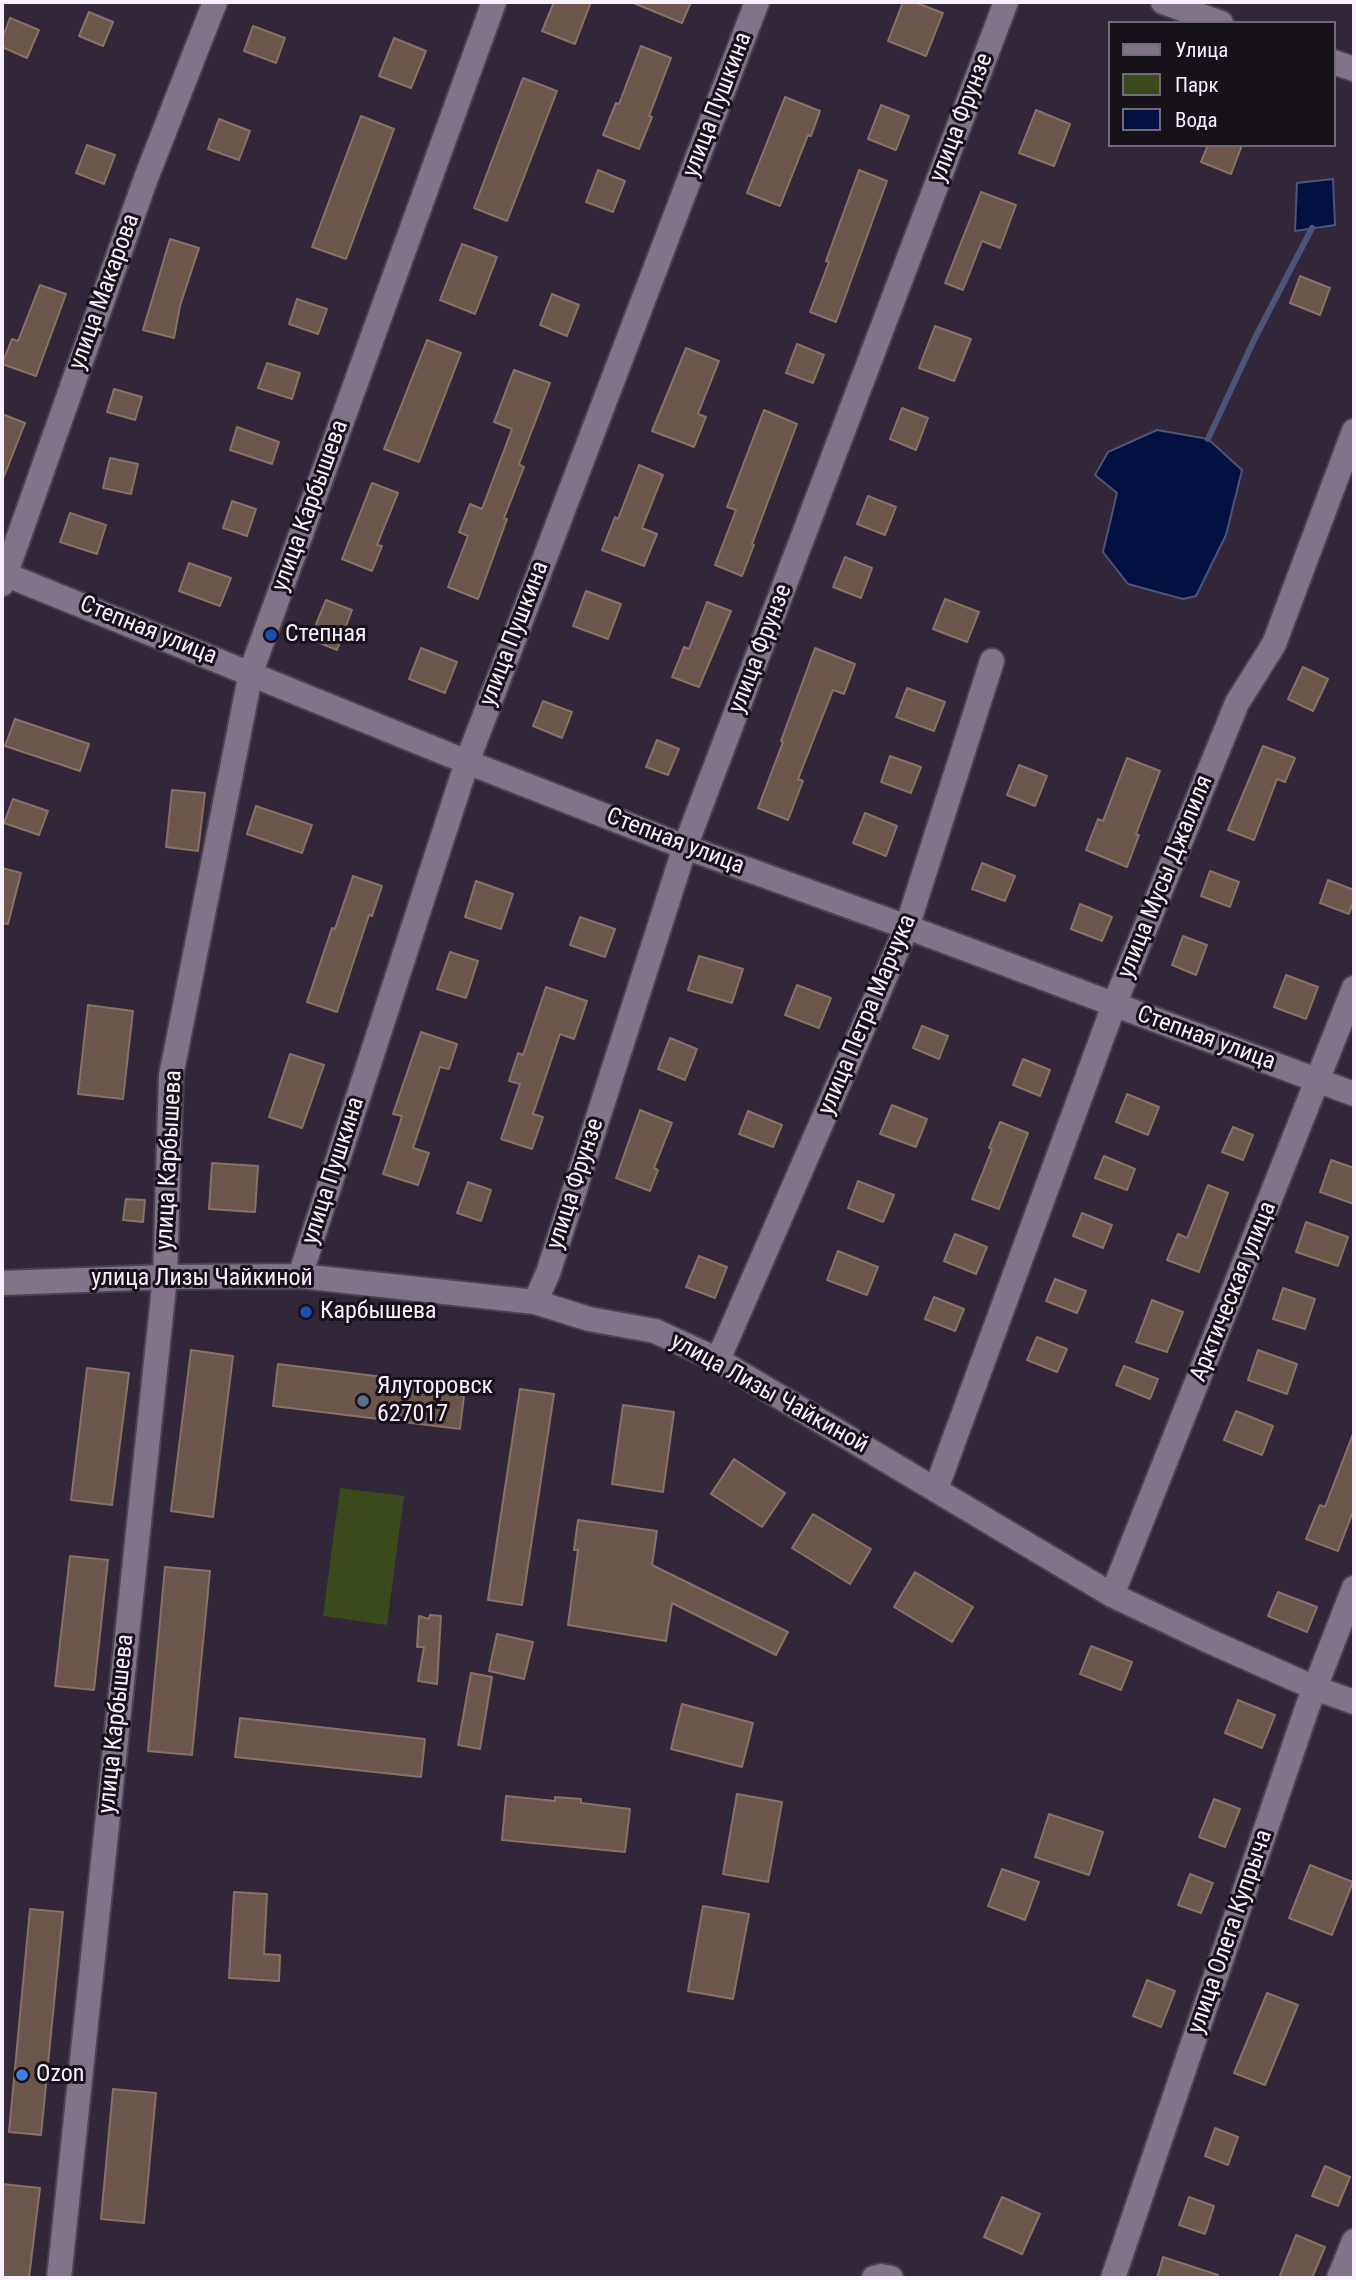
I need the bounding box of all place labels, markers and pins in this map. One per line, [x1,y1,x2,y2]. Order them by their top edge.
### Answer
place label: Степная [285,621,367,649]
marker: Степная [263,627,279,643]
place label: Карбышева [320,1298,436,1326]
marker: Карбышева [298,1304,314,1320]
place label: Ялуторовск 627017 [377,1373,493,1429]
marker: Ялуторовск 627017 [355,1393,371,1409]
place label: Ozon [36,2061,84,2089]
marker: Ozon [14,2067,30,2083]

